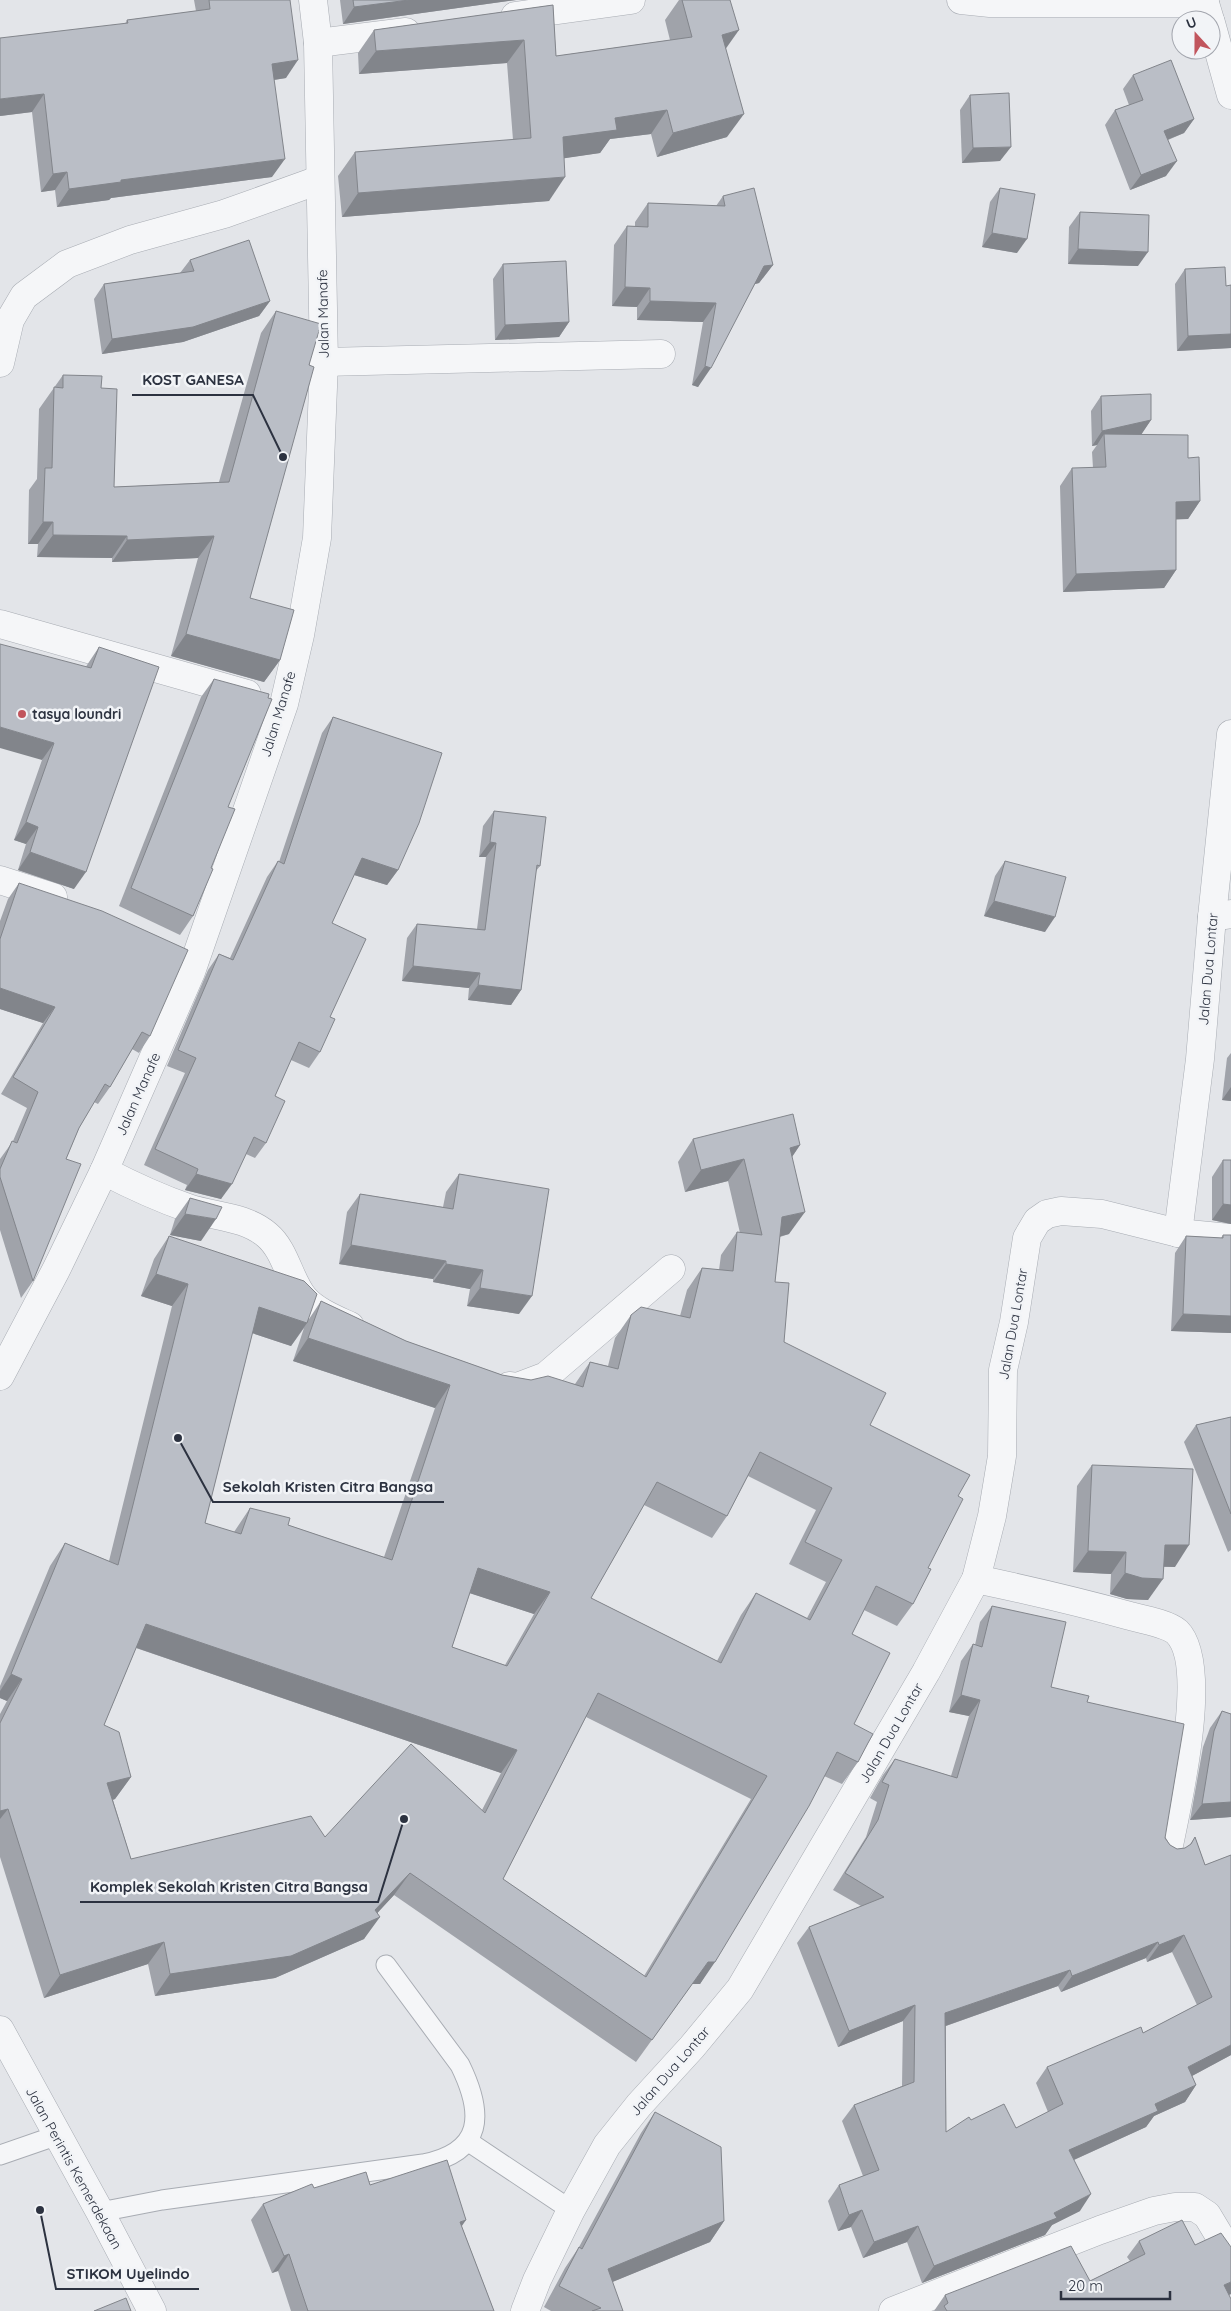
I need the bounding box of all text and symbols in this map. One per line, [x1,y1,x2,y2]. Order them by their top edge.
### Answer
north arrow [1171,10,1221,60]
text: U [1184,13,1199,33]
street label: Jalan Manafe [313,269,333,359]
callout: KOST GANESA [132,365,253,395]
text: KOST GANESA [142,370,244,389]
street label: Jalan Manafe [256,669,300,759]
place label: tasya loundri [32,705,121,723]
marker: tasya loundri [16,708,28,720]
street label: Jalan Dua Lontar [1194,911,1222,1026]
street label: Jalan Manafe [112,1050,164,1138]
street label: Jalan Dua Lontar [994,1266,1032,1381]
callout: Sekolah Kristen Citra Bangsa [213,1472,444,1502]
text: Sekolah Kristen Citra Bangsa [223,1477,433,1496]
street label: Jalan Dua Lontar [855,1679,927,1786]
callout: Komplek Sekolah Kristen Citra Bangsa [80,1872,378,1902]
text: Komplek Sekolah Kristen Citra Bangsa [90,1877,368,1896]
street label: Jalan Dua Lontar [626,2022,714,2120]
street label: Jalan Perintis Kemerdekaan [22,2084,126,2252]
callout: STIKOM Uyelindo [56,2259,199,2289]
text: STIKOM Uyelindo [66,2264,190,2283]
scale bar [1061,2268,1170,2300]
text: 20 m [1068,2276,1103,2295]

